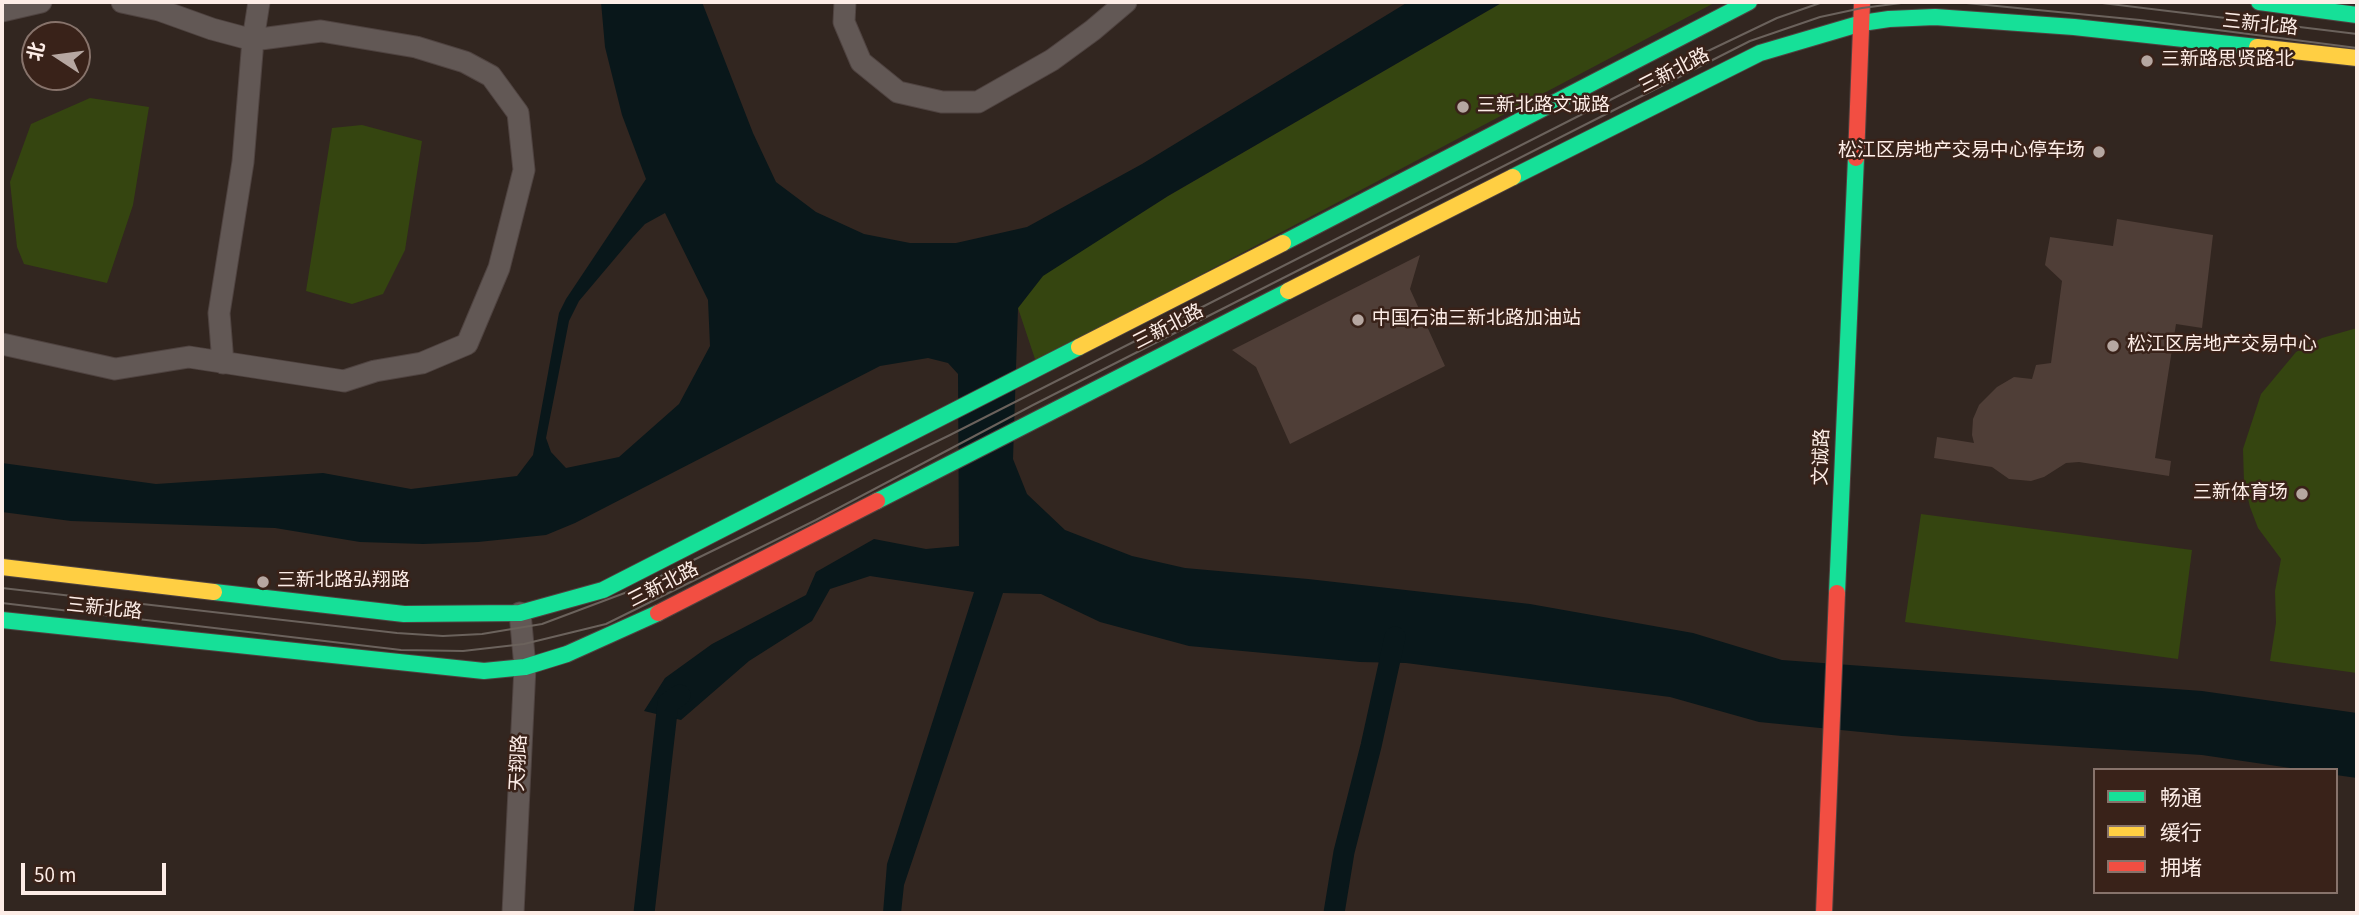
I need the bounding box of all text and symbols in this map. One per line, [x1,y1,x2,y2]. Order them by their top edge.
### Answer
street label: 三新北路 [2221,11,2299,41]
north arrow [21,21,91,91]
text: 北 [22,39,52,64]
street label: 三新北路 [1636,45,1714,99]
place label: 三新路思贤路北 [2161,50,2294,72]
marker: 三新路思贤路北 [2139,53,2155,69]
place label: 三新北路文诚路 [1477,96,1610,118]
marker: 三新北路文诚路 [1455,99,1471,115]
place label: 松江区房地产交易中心停车场 [1838,141,2085,163]
marker: 松江区房地产交易中心停车场 [2091,144,2107,160]
street label: 三新北路 [1130,301,1208,355]
place label: 中国石油三新北路加油站 [1372,309,1581,331]
marker: 中国石油三新北路加油站 [1350,312,1366,328]
place label: 松江区房地产交易中心 [2127,335,2317,357]
marker: 松江区房地产交易中心 [2105,338,2121,354]
street label: 文诚路 [1811,428,1835,486]
place label: 三新体育场 [2193,483,2288,505]
marker: 三新体育场 [2294,486,2310,502]
street label: 三新北路 [625,559,703,613]
place label: 三新北路弘翔路 [277,571,410,593]
marker: 三新北路弘翔路 [255,574,271,590]
street label: 三新北路 [65,595,143,625]
street label: 天翔路 [507,734,533,792]
legend [2093,768,2338,894]
text: 畅通 [2160,783,2202,813]
text: 缓行 [2160,818,2202,848]
scale bar [24,848,170,892]
text: 拥堵 [2160,853,2202,883]
text: 50 m [34,860,76,890]

